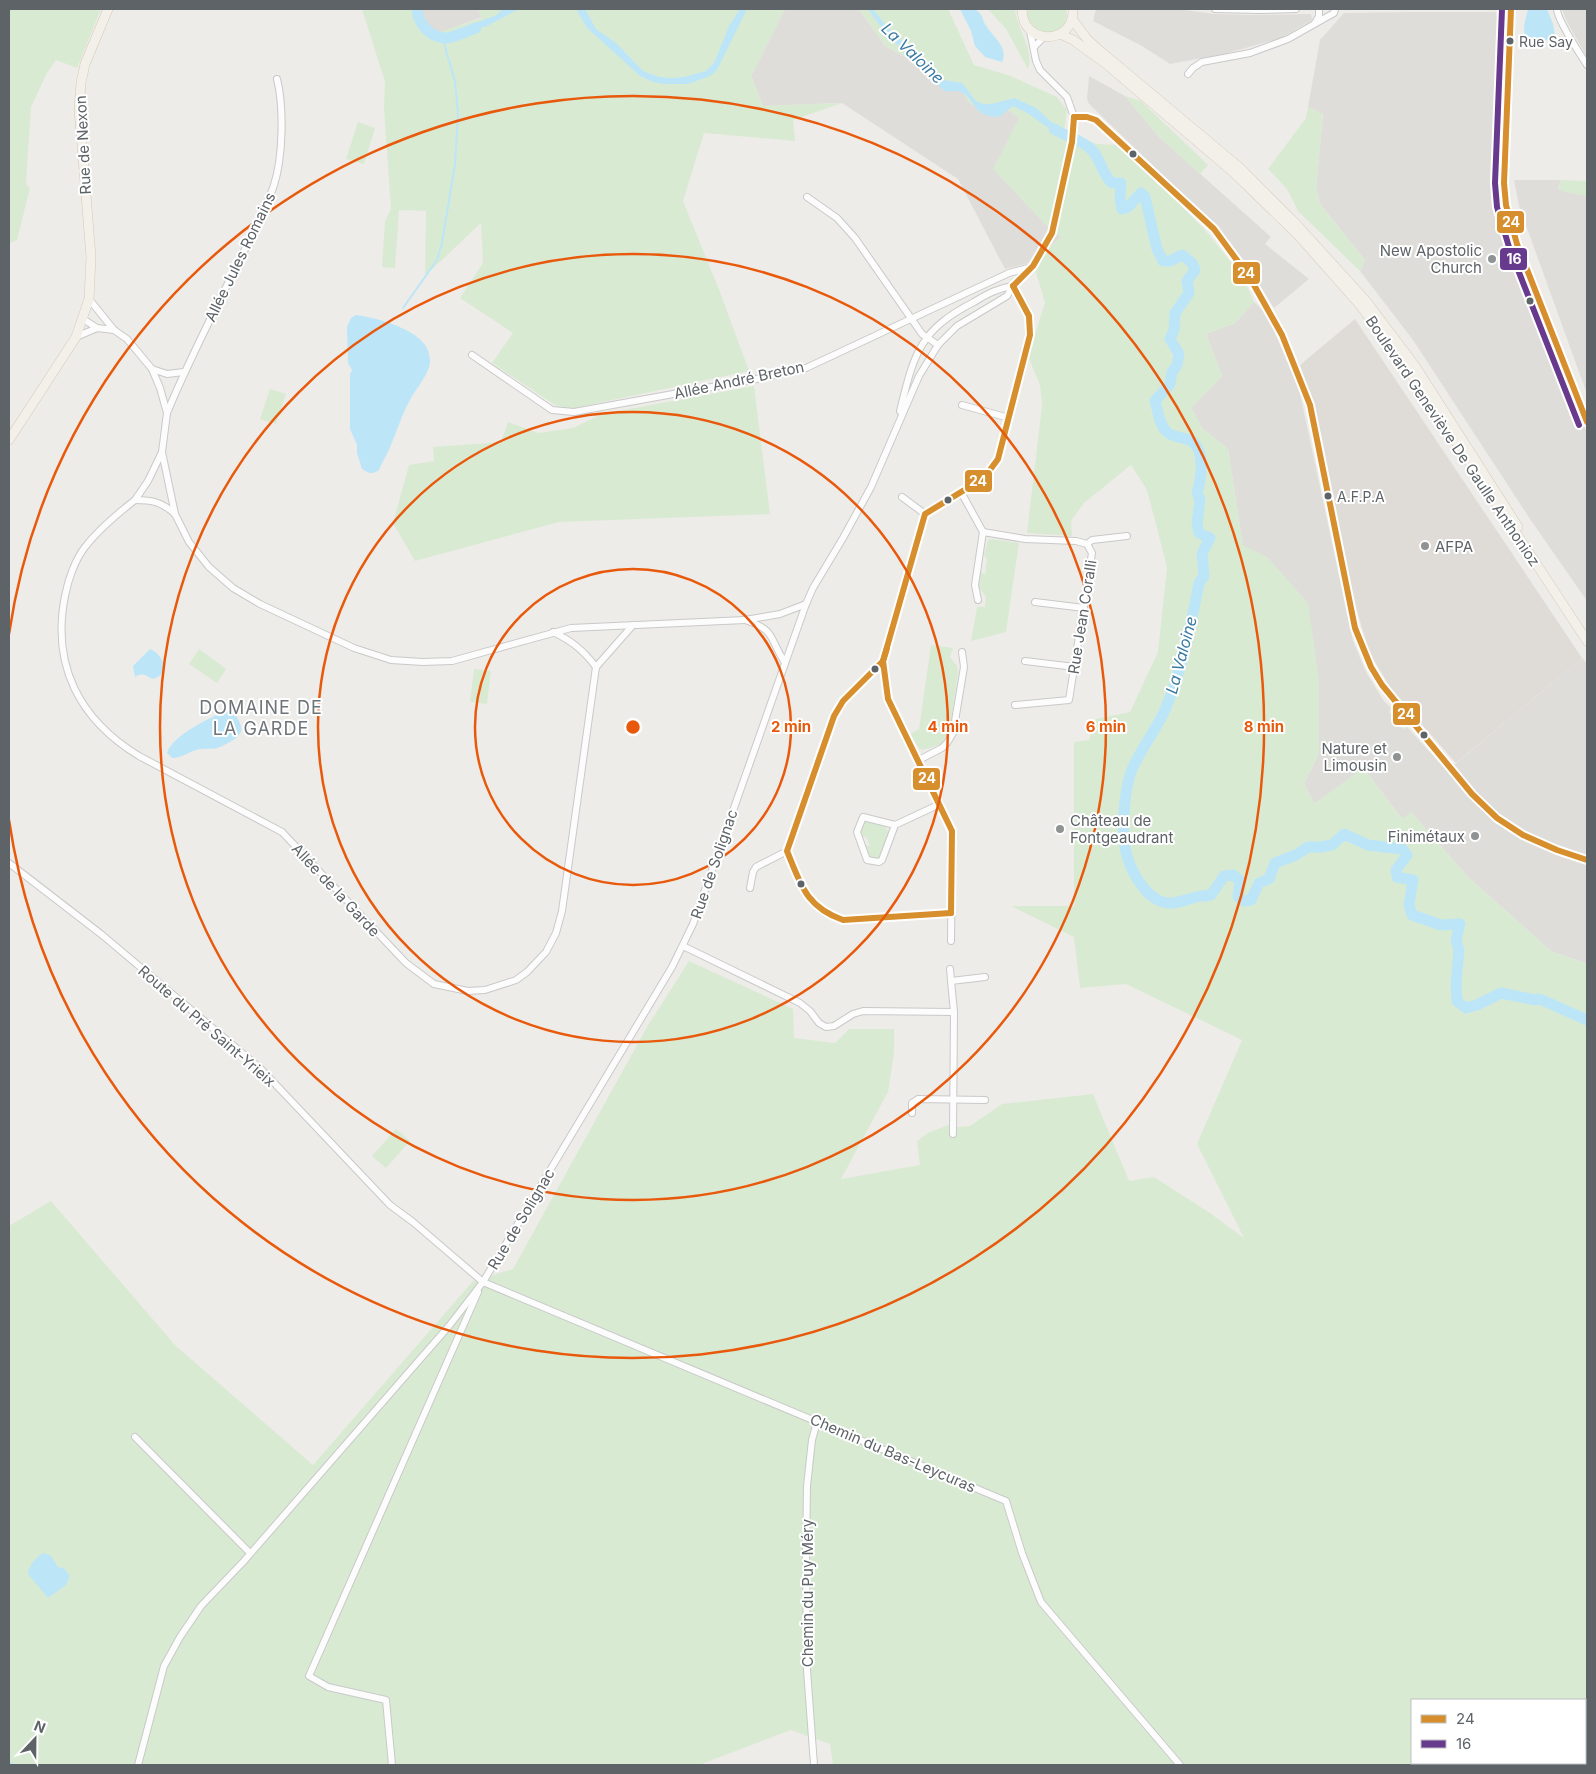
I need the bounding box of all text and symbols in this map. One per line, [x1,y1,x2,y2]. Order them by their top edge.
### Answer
water label: La Valoine [877,18,949,88]
place label: Rue Say [1519,33,1573,50]
marker: Rue Say [1505,36,1515,46]
street label: Rue de Nexon [71,95,95,195]
unlabelled marker [1128,149,1138,159]
street label: Allée Jules Romains [200,189,280,325]
line badge: 24 [1496,210,1525,234]
text: 24 [1502,213,1520,230]
place label: New Apostolic Church [1380,241,1482,277]
line badge: 16 [1499,247,1528,271]
text: 16 [1506,250,1522,267]
marker: New Apostolic Church [1486,253,1498,265]
line badge: 24 [1232,261,1261,285]
text: 24 [1237,264,1255,281]
unlabelled marker [1525,296,1535,306]
street label: Boulevard Geneviève De Gaulle Anthonioz [1362,312,1544,570]
street label: Allée André Breton [672,357,806,403]
line badge: 24 [964,469,993,493]
text: 24 [969,472,987,489]
place label: A.F.P.A [1337,488,1385,505]
marker: A.F.P.A [1323,491,1333,501]
unlabelled marker [943,495,953,505]
place label: AFPA [1435,537,1473,556]
marker: AFPA [1419,540,1431,552]
street label: Rue Jean Coralli [1064,559,1100,675]
water label: La Valoine [1161,614,1201,696]
unlabelled marker [870,664,880,674]
district label: DOMAINE DE LA GARDE [199,697,323,739]
line badge: 24 [1392,702,1421,726]
text: 24 [1397,705,1415,722]
text: 2 min [771,717,811,736]
text: 4 min [928,717,968,736]
text: 6 min [1086,717,1126,736]
text: 8 min [1244,717,1284,736]
centre of rings [624,718,642,736]
unlabelled marker [1419,730,1429,740]
place label: Nature et Limousin [1321,739,1387,775]
marker: Nature et Limousin [1391,751,1403,763]
line badge: 24 [912,767,941,791]
text: 24 [918,769,936,786]
street label: Rue de Solignac [686,807,742,921]
place label: Château de Fontgeaudrant [1070,811,1173,847]
marker: Château de Fontgeaudrant [1054,823,1066,835]
place label: Finimétaux [1388,827,1465,846]
marker: Finimétaux [1469,830,1481,842]
street label: Allée de la Garde [288,839,384,941]
unlabelled marker [796,879,806,889]
street label: Route du Pré Saint-Yrieix [134,961,280,1091]
street label: Rue de Solignac [483,1165,559,1273]
street label: Chemin du Bas-Leycuras [807,1409,979,1497]
street label: Chemin du Puy Méry [798,1518,817,1667]
legend [1411,1699,1586,1764]
text: 24 [1456,1709,1475,1728]
north arrow [10,1714,60,1764]
text: N [32,1717,48,1736]
text: 16 [1456,1734,1471,1753]

